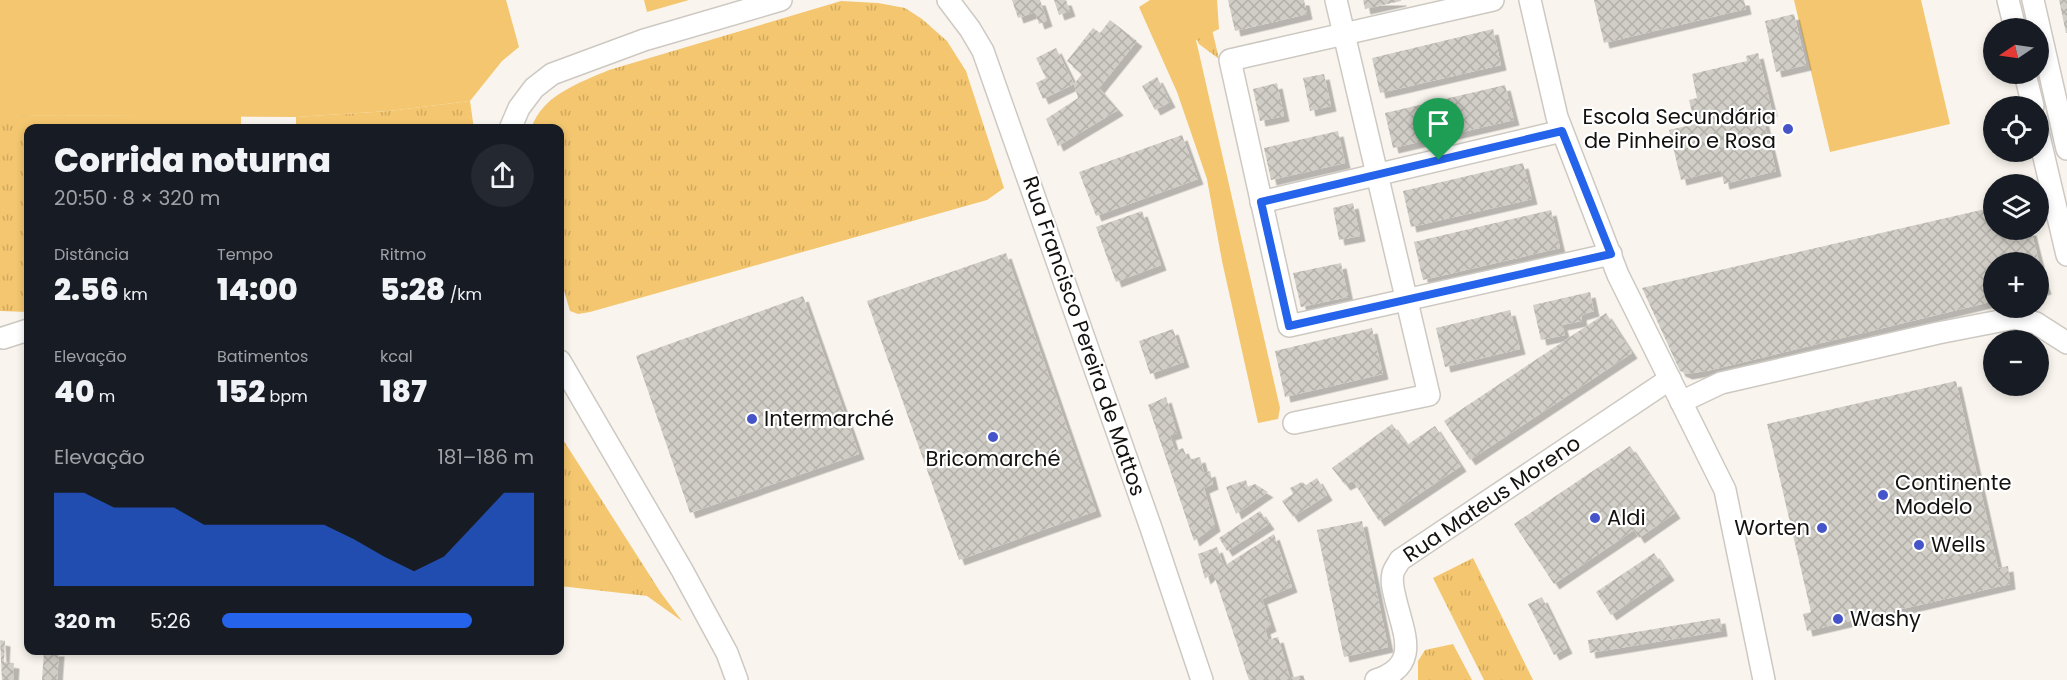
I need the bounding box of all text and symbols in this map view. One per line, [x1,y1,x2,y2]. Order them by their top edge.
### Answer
north arrow [1983,18,2049,84]
map controls [1983,18,2049,396]
button: locate [1983,96,2049,162]
pin [1413,98,1464,160]
place label: Escola Secundária de Pinheiro e Rosa [1583,102,1776,155]
icon: arrive [1422,107,1455,140]
marker: Escola Secundária de Pinheiro e Rosa [1781,122,1795,136]
text: Corrida noturna [54,137,331,184]
button: share [471,144,534,207]
street label: Rua Francisco Pereira de Mattos [1016,172,1153,500]
button: layers [1983,174,2049,240]
text: 20:50 · 8 × 320 m [54,184,220,212]
text: Distância [54,243,129,266]
text: Tempo [217,243,273,266]
text: Ritmo [380,243,426,266]
button: + [1983,252,2049,318]
text: 2.56 [54,268,119,311]
text: 14:00 [217,268,298,311]
text: 5:28 [380,268,445,311]
text: km [119,283,148,306]
text: /km [445,283,482,306]
button: − [1983,330,2049,396]
text: Elevação [54,345,127,368]
text: Batimentos [217,345,308,368]
text: kcal [380,345,413,368]
text: 40 [54,370,94,413]
text: 152 [217,370,265,413]
text: 187 [380,370,427,413]
text: m [94,385,115,408]
text: bpm [265,385,308,408]
place label: Intermarché [764,404,894,433]
marker: Intermarché [745,412,759,426]
street label: Rua Mateus Moreno [1397,428,1586,569]
marker: Bricomarché [986,430,1000,444]
text: Elevação [54,443,145,471]
text: 181–186 m [437,443,534,471]
place label: Bricomarché [926,444,1060,473]
place label: Continente Modelo [1895,468,2011,521]
marker: Continente Modelo [1876,488,1890,502]
place label: Aldi [1607,503,1646,532]
marker: Aldi [1588,511,1602,525]
place label: Worten [1734,513,1810,542]
marker: Worten [1815,521,1829,535]
place label: Wells [1931,530,1986,559]
marker: Wells [1912,538,1926,552]
place label: Washy [1850,604,1921,633]
text: 320 m [54,607,116,635]
text: 5:26 [150,607,191,635]
marker: Washy [1831,612,1845,626]

